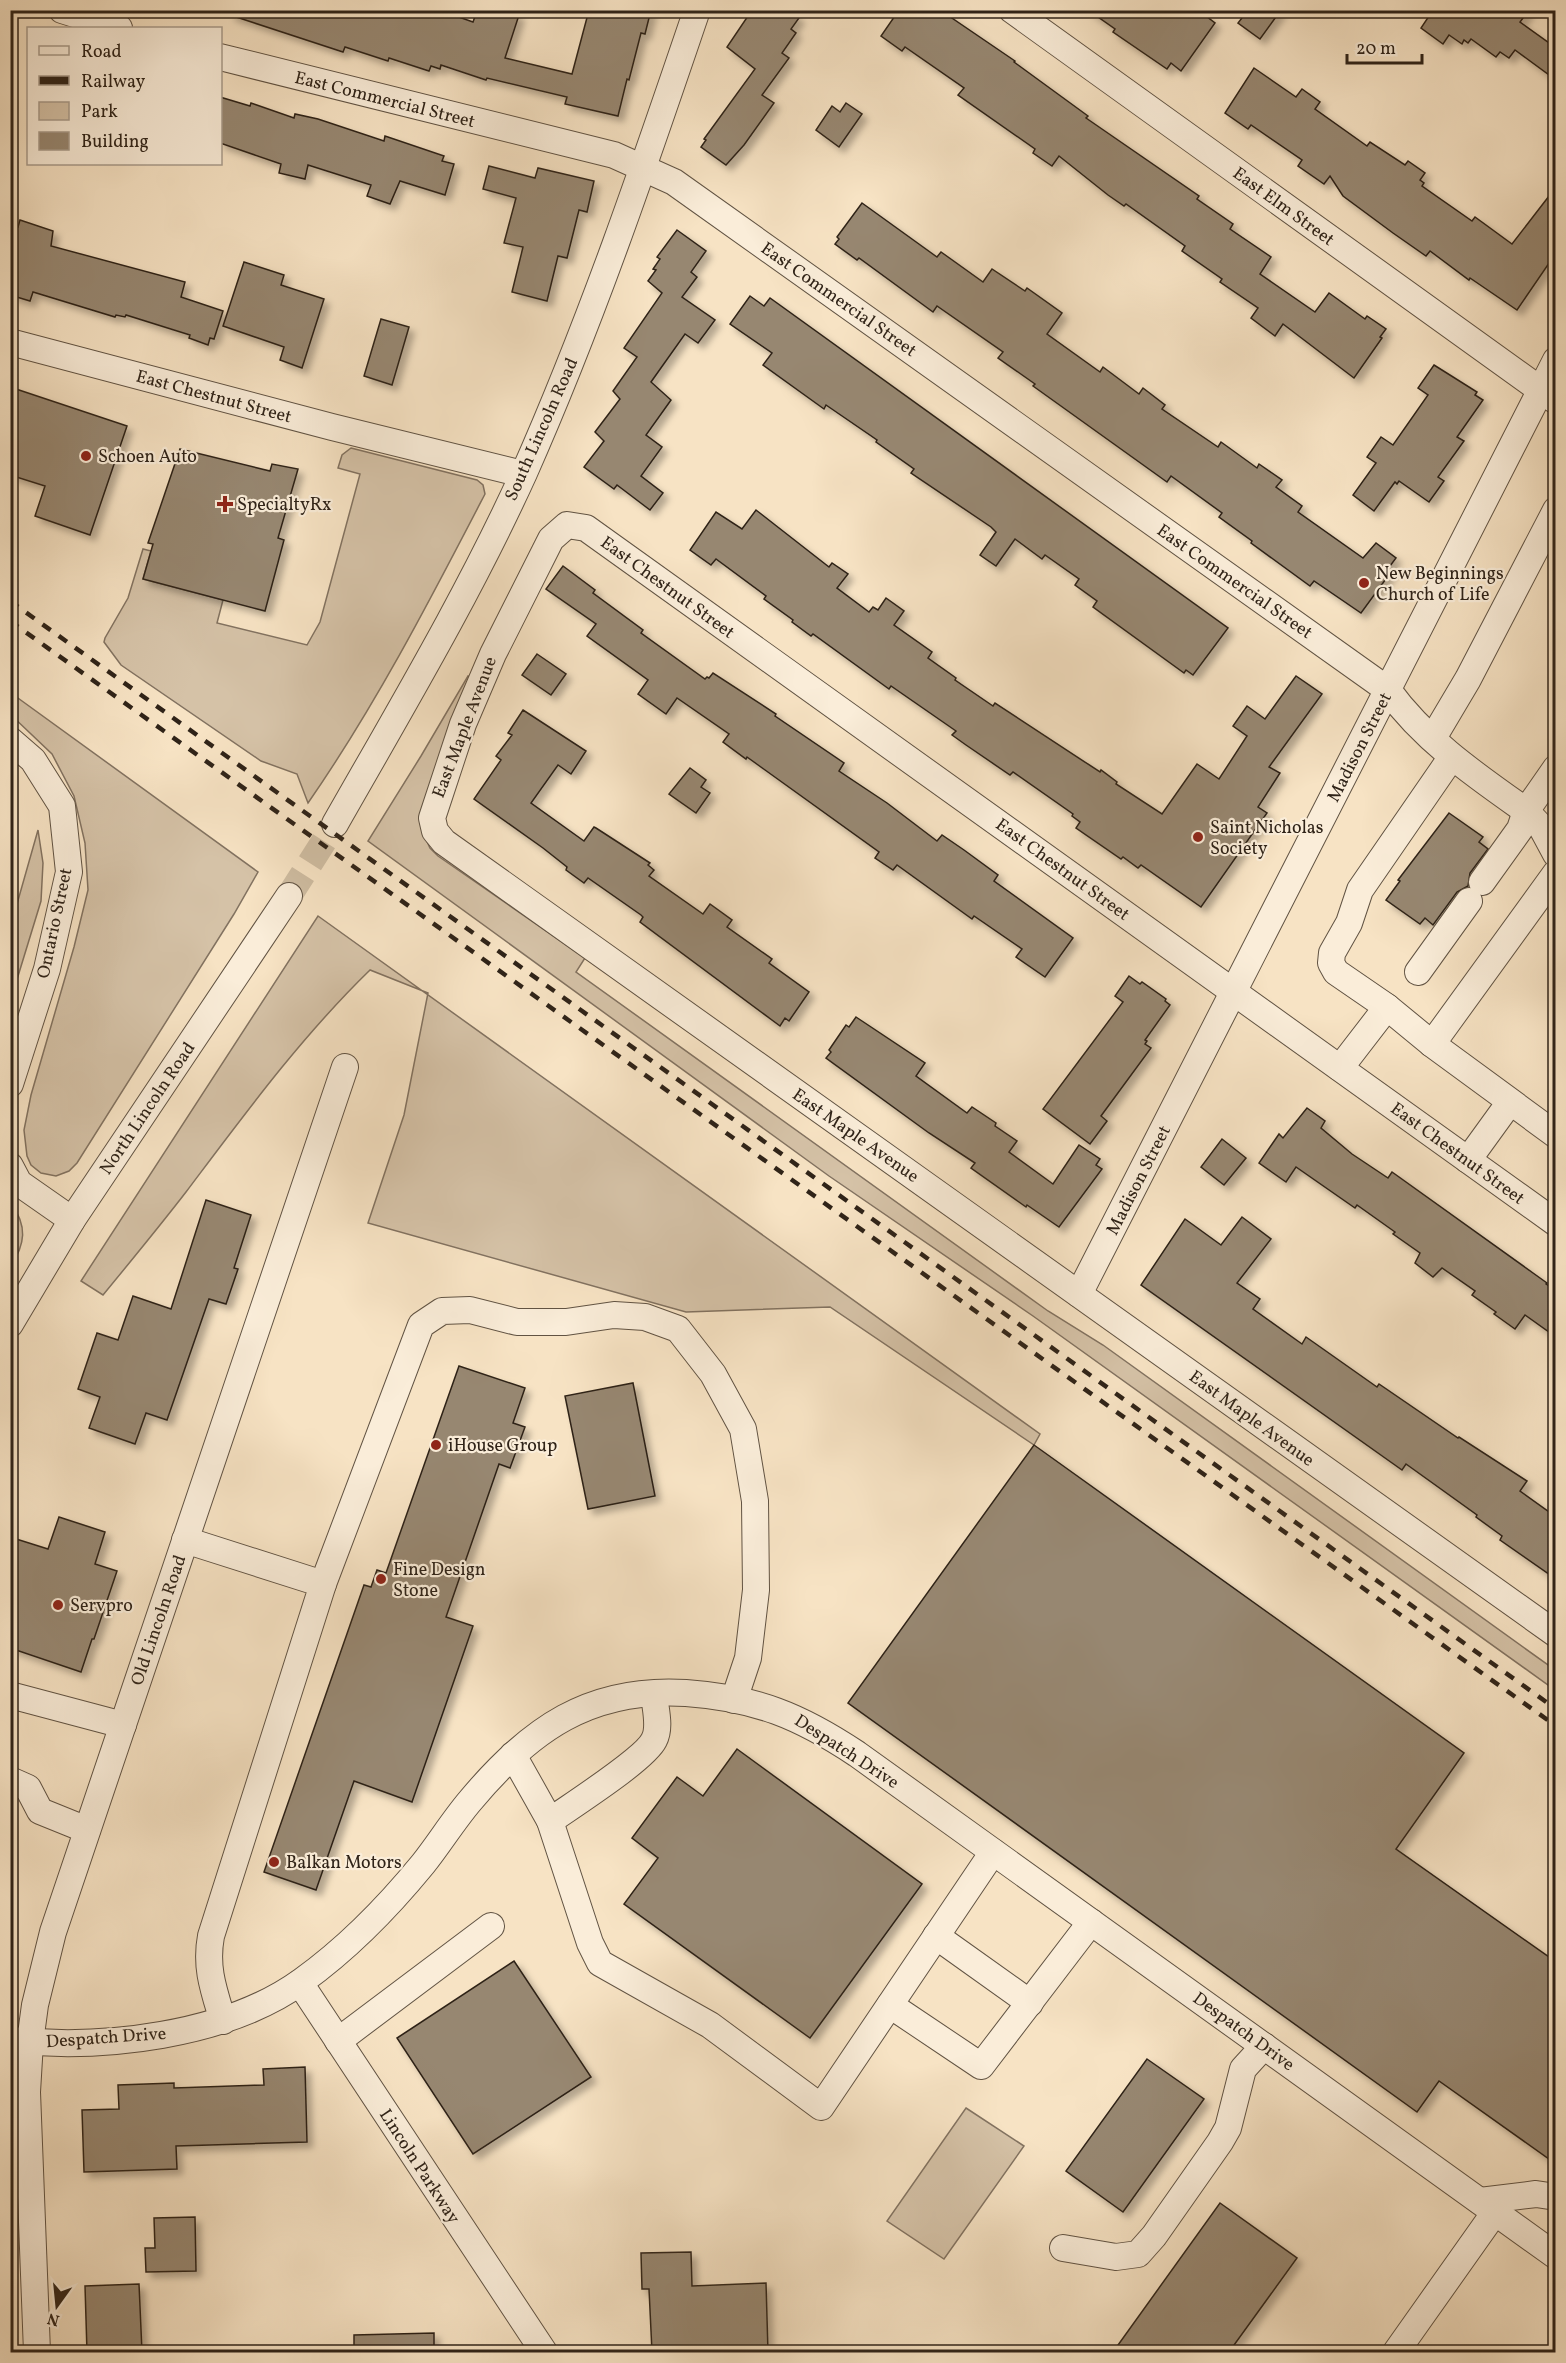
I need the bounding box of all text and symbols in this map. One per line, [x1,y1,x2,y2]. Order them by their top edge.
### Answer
legend [27,27,222,165]
scale bar [1347,27,1422,65]
text: 20 m [1356,37,1396,62]
text: Road [81,40,122,65]
street label: East Commercial Street [292,66,478,135]
text: Railway [81,70,145,95]
text: Park [81,100,118,125]
text: Building [81,130,149,155]
street label: East Elm Street [1227,162,1339,253]
street label: East Commercial Street [755,237,921,364]
street label: South Lincoln Road [500,354,585,505]
street label: East Chestnut Street [133,365,294,430]
place label: Schoen Auto [98,445,197,470]
marker: Schoen Auto [79,449,93,463]
place label: SpecialtyRx [237,493,331,518]
marker: SpecialtyRx [218,497,232,511]
street label: East Commercial Street [1151,519,1317,646]
street label: East Chestnut Street [595,531,739,645]
place label: New Beginnings Church of Life [1376,562,1504,608]
marker: New Beginnings Church of Life [1357,576,1371,590]
street label: East Maple Avenue [427,653,504,802]
street label: Madison Street [1322,688,1399,807]
street label: East Chestnut Street [990,813,1134,927]
place label: Saint Nicholas Society [1210,816,1324,862]
marker: Saint Nicholas Society [1191,830,1205,844]
street label: Ontario Street [32,866,79,981]
street label: North Lincoln Road [94,1038,202,1180]
street label: East Maple Avenue [787,1083,924,1189]
street label: East Chestnut Street [1385,1097,1529,1211]
street label: Madison Street [1101,1121,1178,1240]
street label: East Maple Avenue [1183,1365,1319,1473]
place label: iHouse Group [448,1434,557,1459]
marker: iHouse Group [429,1438,443,1452]
street label: Old Lincoln Road [125,1552,193,1689]
place label: Fine Design Stone [393,1558,486,1604]
marker: Fine Design Stone [374,1572,388,1586]
place label: Servpro [70,1594,133,1619]
marker: Servpro [51,1598,65,1612]
street label: Despatch Drive [789,1709,903,1796]
place label: Balkan Motors [286,1851,402,1876]
marker: Balkan Motors [267,1855,281,1869]
street label: Despatch Drive [1187,1987,1299,2078]
street label: Despatch Drive [45,2022,167,2055]
street label: Lincoln Parkway [372,2105,465,2229]
north arrow [27,2276,87,2336]
text: N [45,2306,62,2331]

